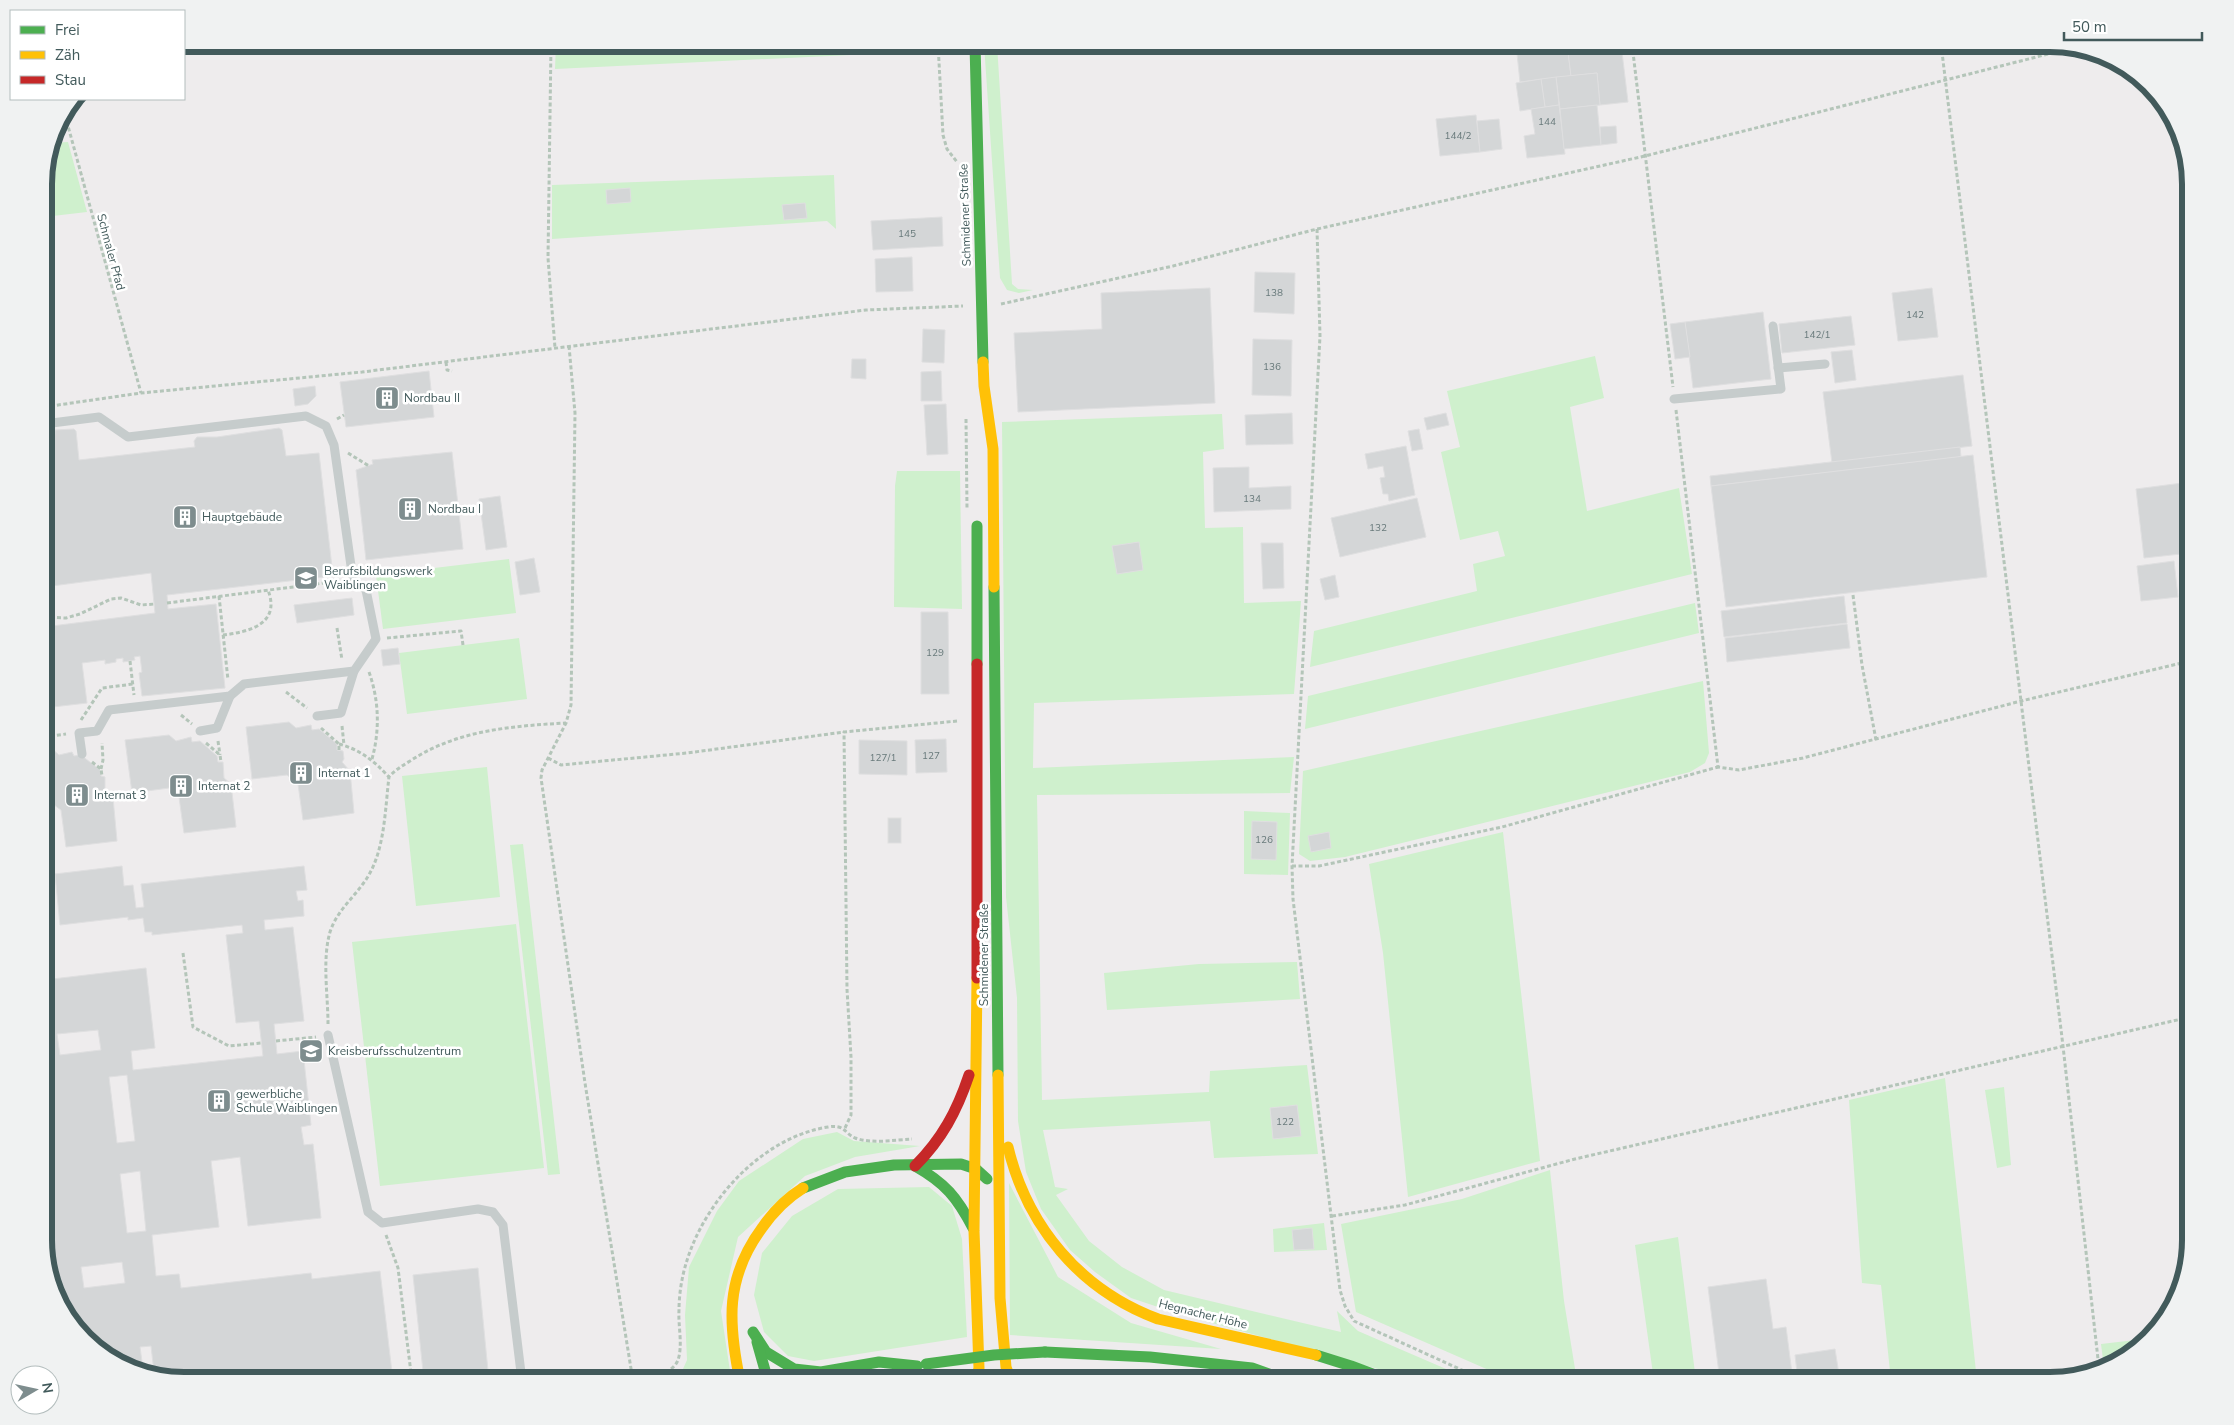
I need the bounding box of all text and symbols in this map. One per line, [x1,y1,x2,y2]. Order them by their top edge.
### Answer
legend [10,10,185,100]
scale bar [2064,10,2202,42]
text: 50 m [2072,17,2107,37]
text: Frei [55,20,80,40]
text: Zäh [55,45,80,65]
text: Stau [55,70,86,90]
house number: 144 [1538,115,1556,129]
house number: 144/2 [1445,129,1471,143]
street label: Schmidener Straße [955,163,975,267]
street label: Schmaler Pfad [93,212,129,292]
house number: 145 [898,227,916,241]
house number: 138 [1265,286,1283,300]
house number: 142 [1906,308,1924,322]
house number: 142/1 [1804,328,1830,342]
house number: 136 [1263,360,1281,374]
building icon: Nordbau II [374,385,400,411]
place label: Nordbau II [404,390,460,406]
house number: 134 [1243,492,1261,506]
building icon: Nordbau I [397,496,423,522]
place label: Nordbau I [428,501,481,517]
building icon: Hauptgebäude [172,504,198,530]
place label: Hauptgebäude [202,509,282,525]
house number: 132 [1369,521,1387,535]
place label: Berufsbildungswerk Waiblingen [324,563,433,593]
school or university icon: Berufsbildungswerk Waiblingen [293,565,319,591]
house number: 129 [926,646,944,660]
house number: 127 [922,749,940,763]
house number: 127/1 [870,751,896,765]
building icon: Internat 1 [288,760,314,786]
place label: Internat 1 [318,765,370,781]
building icon: Internat 2 [168,773,194,799]
place label: Internat 2 [198,778,250,794]
building icon: Internat 3 [64,782,90,808]
place label: Internat 3 [94,787,146,803]
house number: 126 [1255,833,1273,847]
street label: Schmidener Straße [976,904,992,1006]
school or university icon: Kreisberufsschulzentrum [298,1038,324,1064]
place label: Kreisberufsschulzentrum [328,1043,461,1059]
place label: gewerbliche Schule Waiblingen [236,1086,338,1116]
building icon: gewerbliche Schule Waiblingen [206,1088,232,1114]
house number: 122 [1276,1115,1294,1129]
street label: Hegnacher Höhe [1157,1295,1249,1333]
north arrow [10,1365,60,1415]
text: N [37,1381,58,1395]

